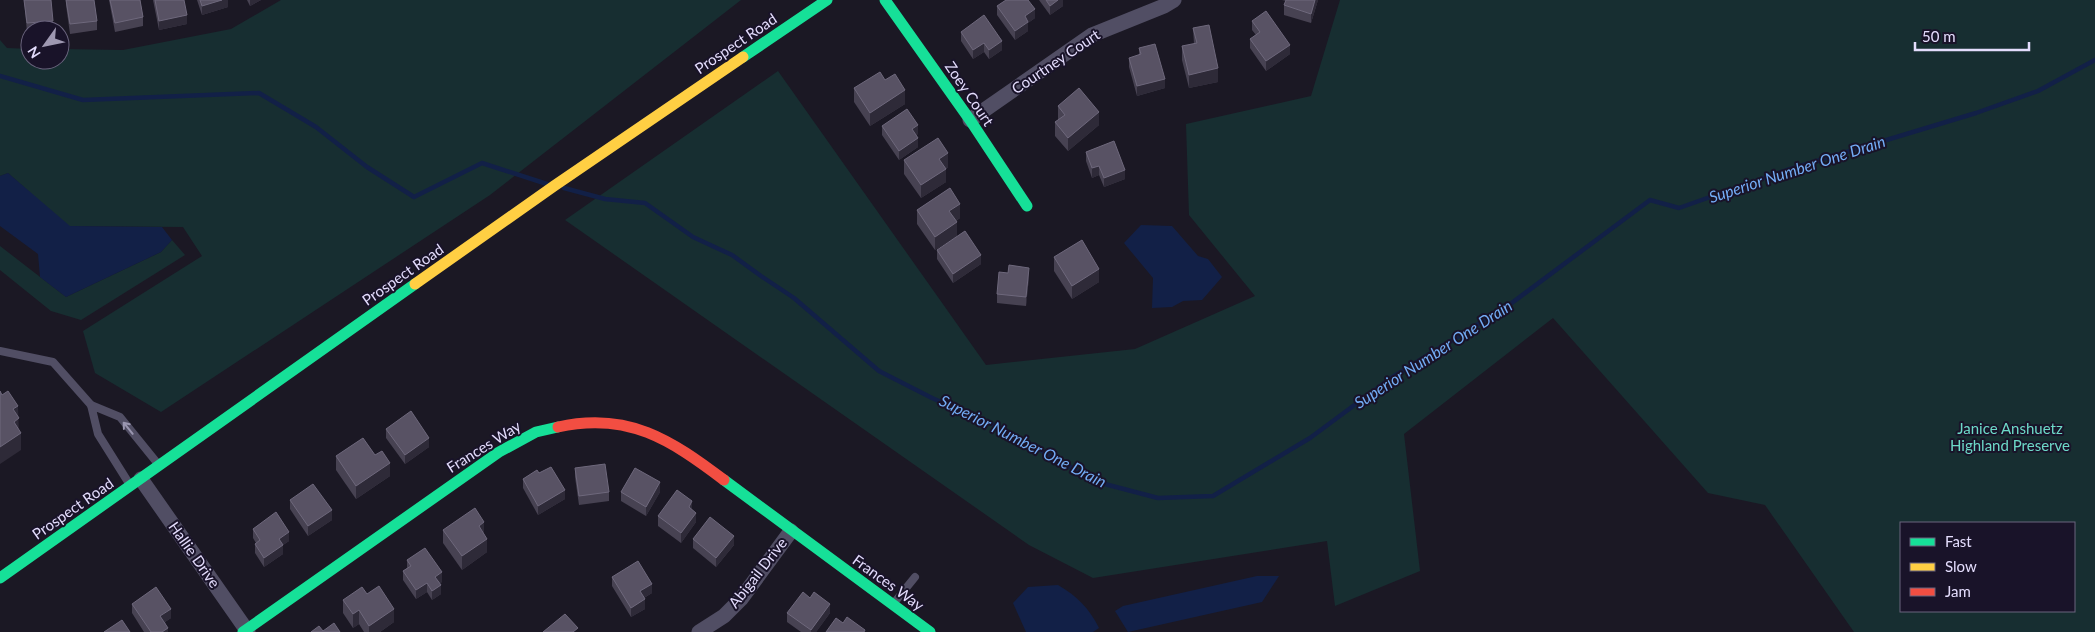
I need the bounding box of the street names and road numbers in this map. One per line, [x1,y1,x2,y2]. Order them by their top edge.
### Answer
street label: Prospect Road [691,9,780,77]
street label: Courtney Court [1008,25,1103,97]
street label: Zoey Court [942,58,998,130]
street label: Prospect Road [358,240,446,309]
street label: Frances Way [443,416,524,476]
street label: Prospect Road [28,474,116,543]
street label: Hallie Drive [165,518,224,591]
street label: Abigail Drive [724,534,790,611]
street label: Frances Way [849,550,928,614]

